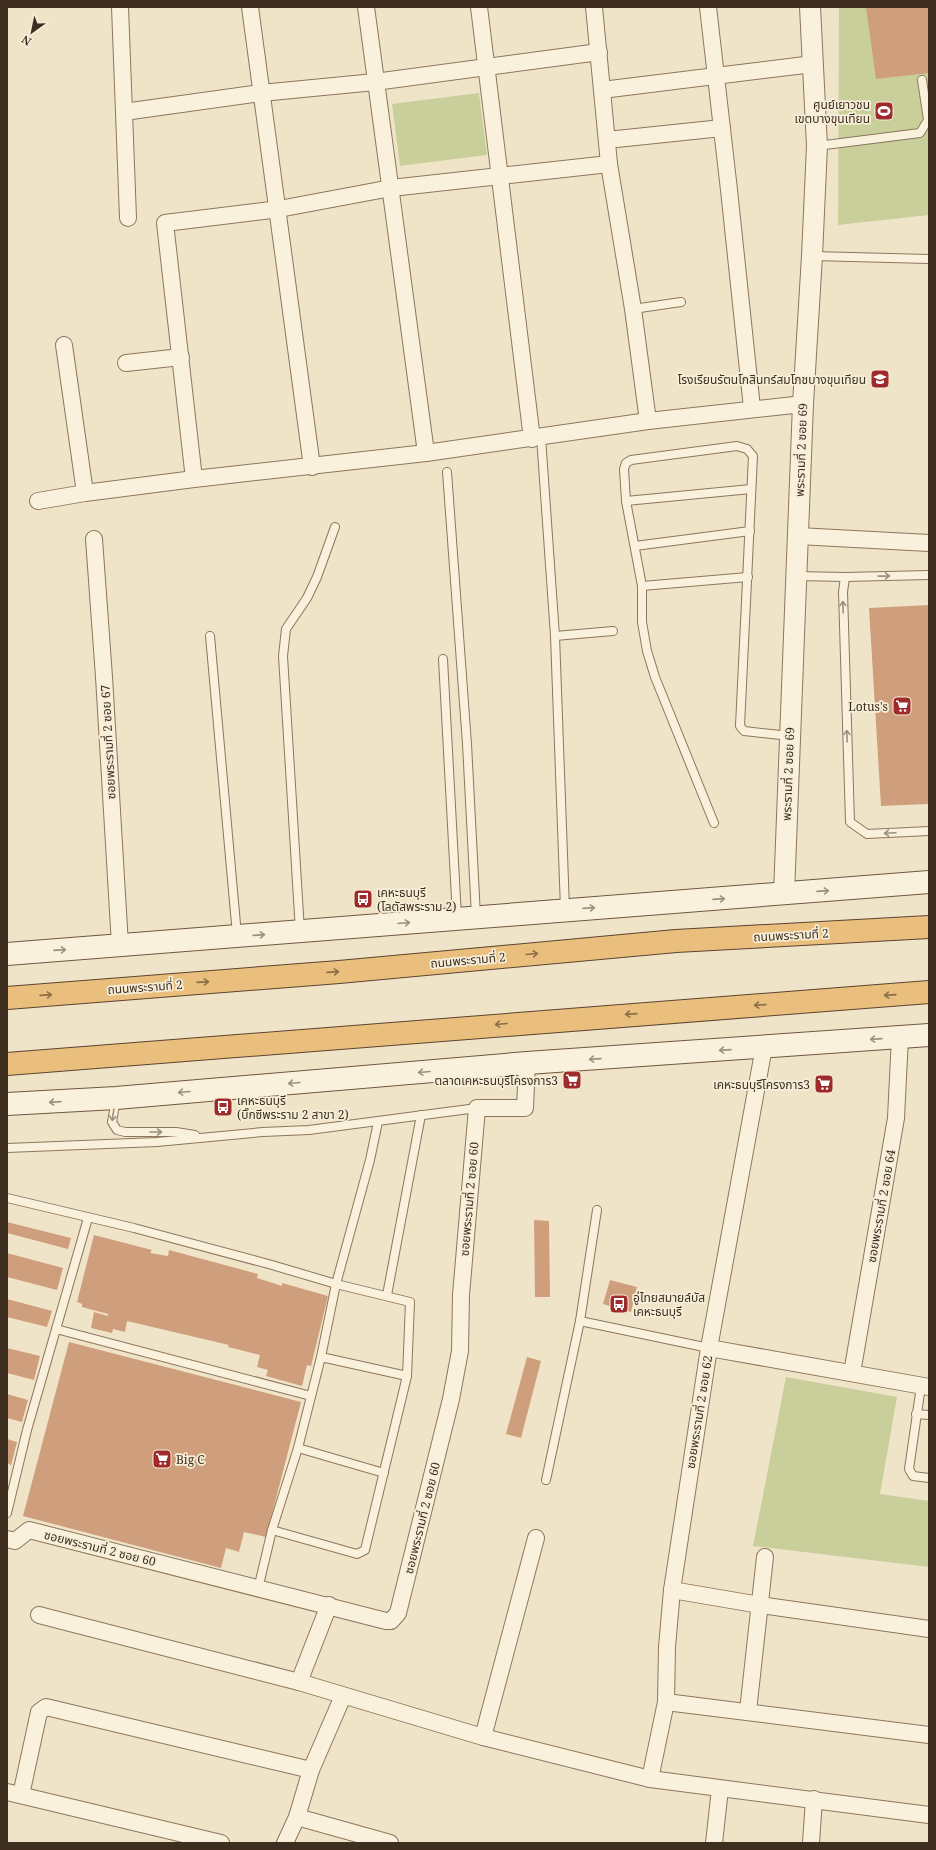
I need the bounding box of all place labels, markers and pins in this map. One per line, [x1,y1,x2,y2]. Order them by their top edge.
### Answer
place label: ศูนย์เยาวชน เขตบางขุนเทียน [795,96,870,127]
sports icon: ศูนย์เยาวชน เขตบางขุนเทียน [873,100,895,122]
school or university icon: โรงเรียนรัตนโกสินทร์สมโภชบางขุนเทียน [869,368,891,390]
place label: โรงเรียนรัตนโกสินทร์สมโภชบางขุนเทียน [678,371,866,388]
supermarket icon: Lotus's [891,695,913,717]
place label: Lotus's [848,698,888,715]
place label: เคหะธนบุรี (โลตัสพระราม 2) [377,884,456,915]
bus stop icon: เคหะธนบุรี (โลตัสพระราม 2) [352,888,374,910]
supermarket icon: ตลาดเคหะธนบุรีโครงการ3 [561,1069,583,1091]
place label: ตลาดเคหะธนบุรีโครงการ3 [434,1072,558,1089]
supermarket icon: เคหะธนบุรีโครงการ3 [813,1073,835,1095]
place label: เคหะธนบุรีโครงการ3 [713,1076,810,1093]
place label: เคหะธนบุรี (บิ๊กซีพระราม 2 สาขา 2) [237,1092,349,1123]
bus stop icon: เคหะธนบุรี (บิ๊กซีพระราม 2 สาขา 2) [212,1096,234,1118]
place label: อู่ไทยสมายล์บัส เคหะธนบุรี [633,1289,705,1320]
bus stop icon: อู่ไทยสมายล์บัส เคหะธนบุรี [608,1293,630,1315]
supermarket icon: Big C [151,1448,173,1470]
place label: Big C [176,1451,205,1468]

